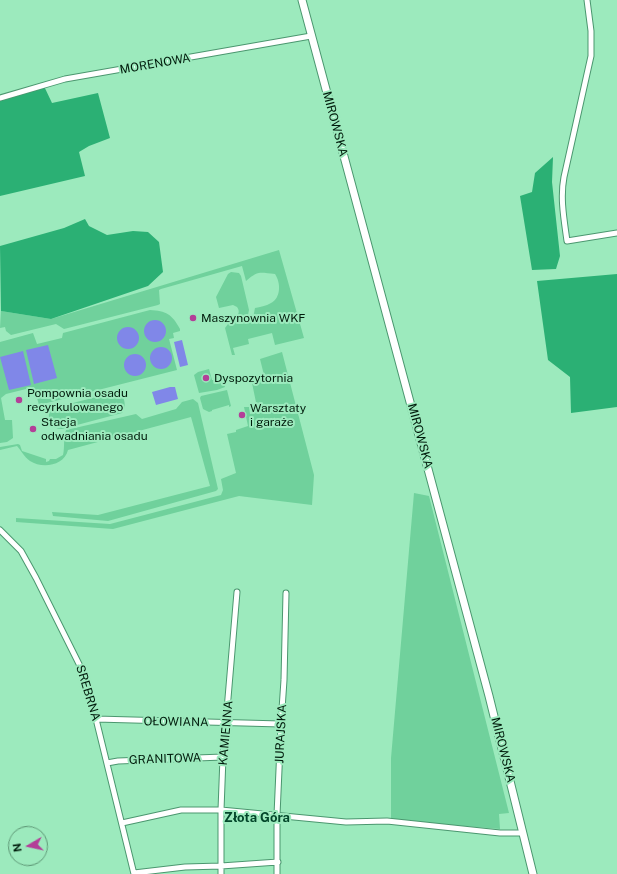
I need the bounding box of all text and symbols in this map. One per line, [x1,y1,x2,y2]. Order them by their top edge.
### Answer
street label: MORENOWA [119,51,191,77]
street label: MIROWSKA [319,90,351,158]
place label: Maszynownia WKF [201,311,305,325]
marker: Maszynownia WKF [188,313,198,323]
place label: Dyspozytornia [214,371,293,385]
marker: Dyspozytornia [201,373,211,383]
place label: Pompownia osadu recyrkulowanego [27,386,128,414]
marker: Pompownia osadu recyrkulowanego [14,395,24,405]
place label: Warsztaty i garaże [250,401,306,429]
street label: MIROWSKA [404,402,436,470]
marker: Warsztaty i garaże [237,410,247,420]
place label: Stacja odwadniania osadu [41,415,148,443]
marker: Stacja odwadniania osadu [28,424,38,434]
street label: SREBRNA [73,663,103,723]
street label: KAMIENNA [216,700,236,766]
street label: JURAJSKA [272,704,290,764]
street label: OŁOWIANA [143,714,209,730]
street label: MIROWSKA [488,716,518,784]
street label: GRANITOWA [129,751,201,767]
district label: Złota Góra [224,810,290,826]
north arrow [8,826,48,866]
text: N [11,843,24,853]

